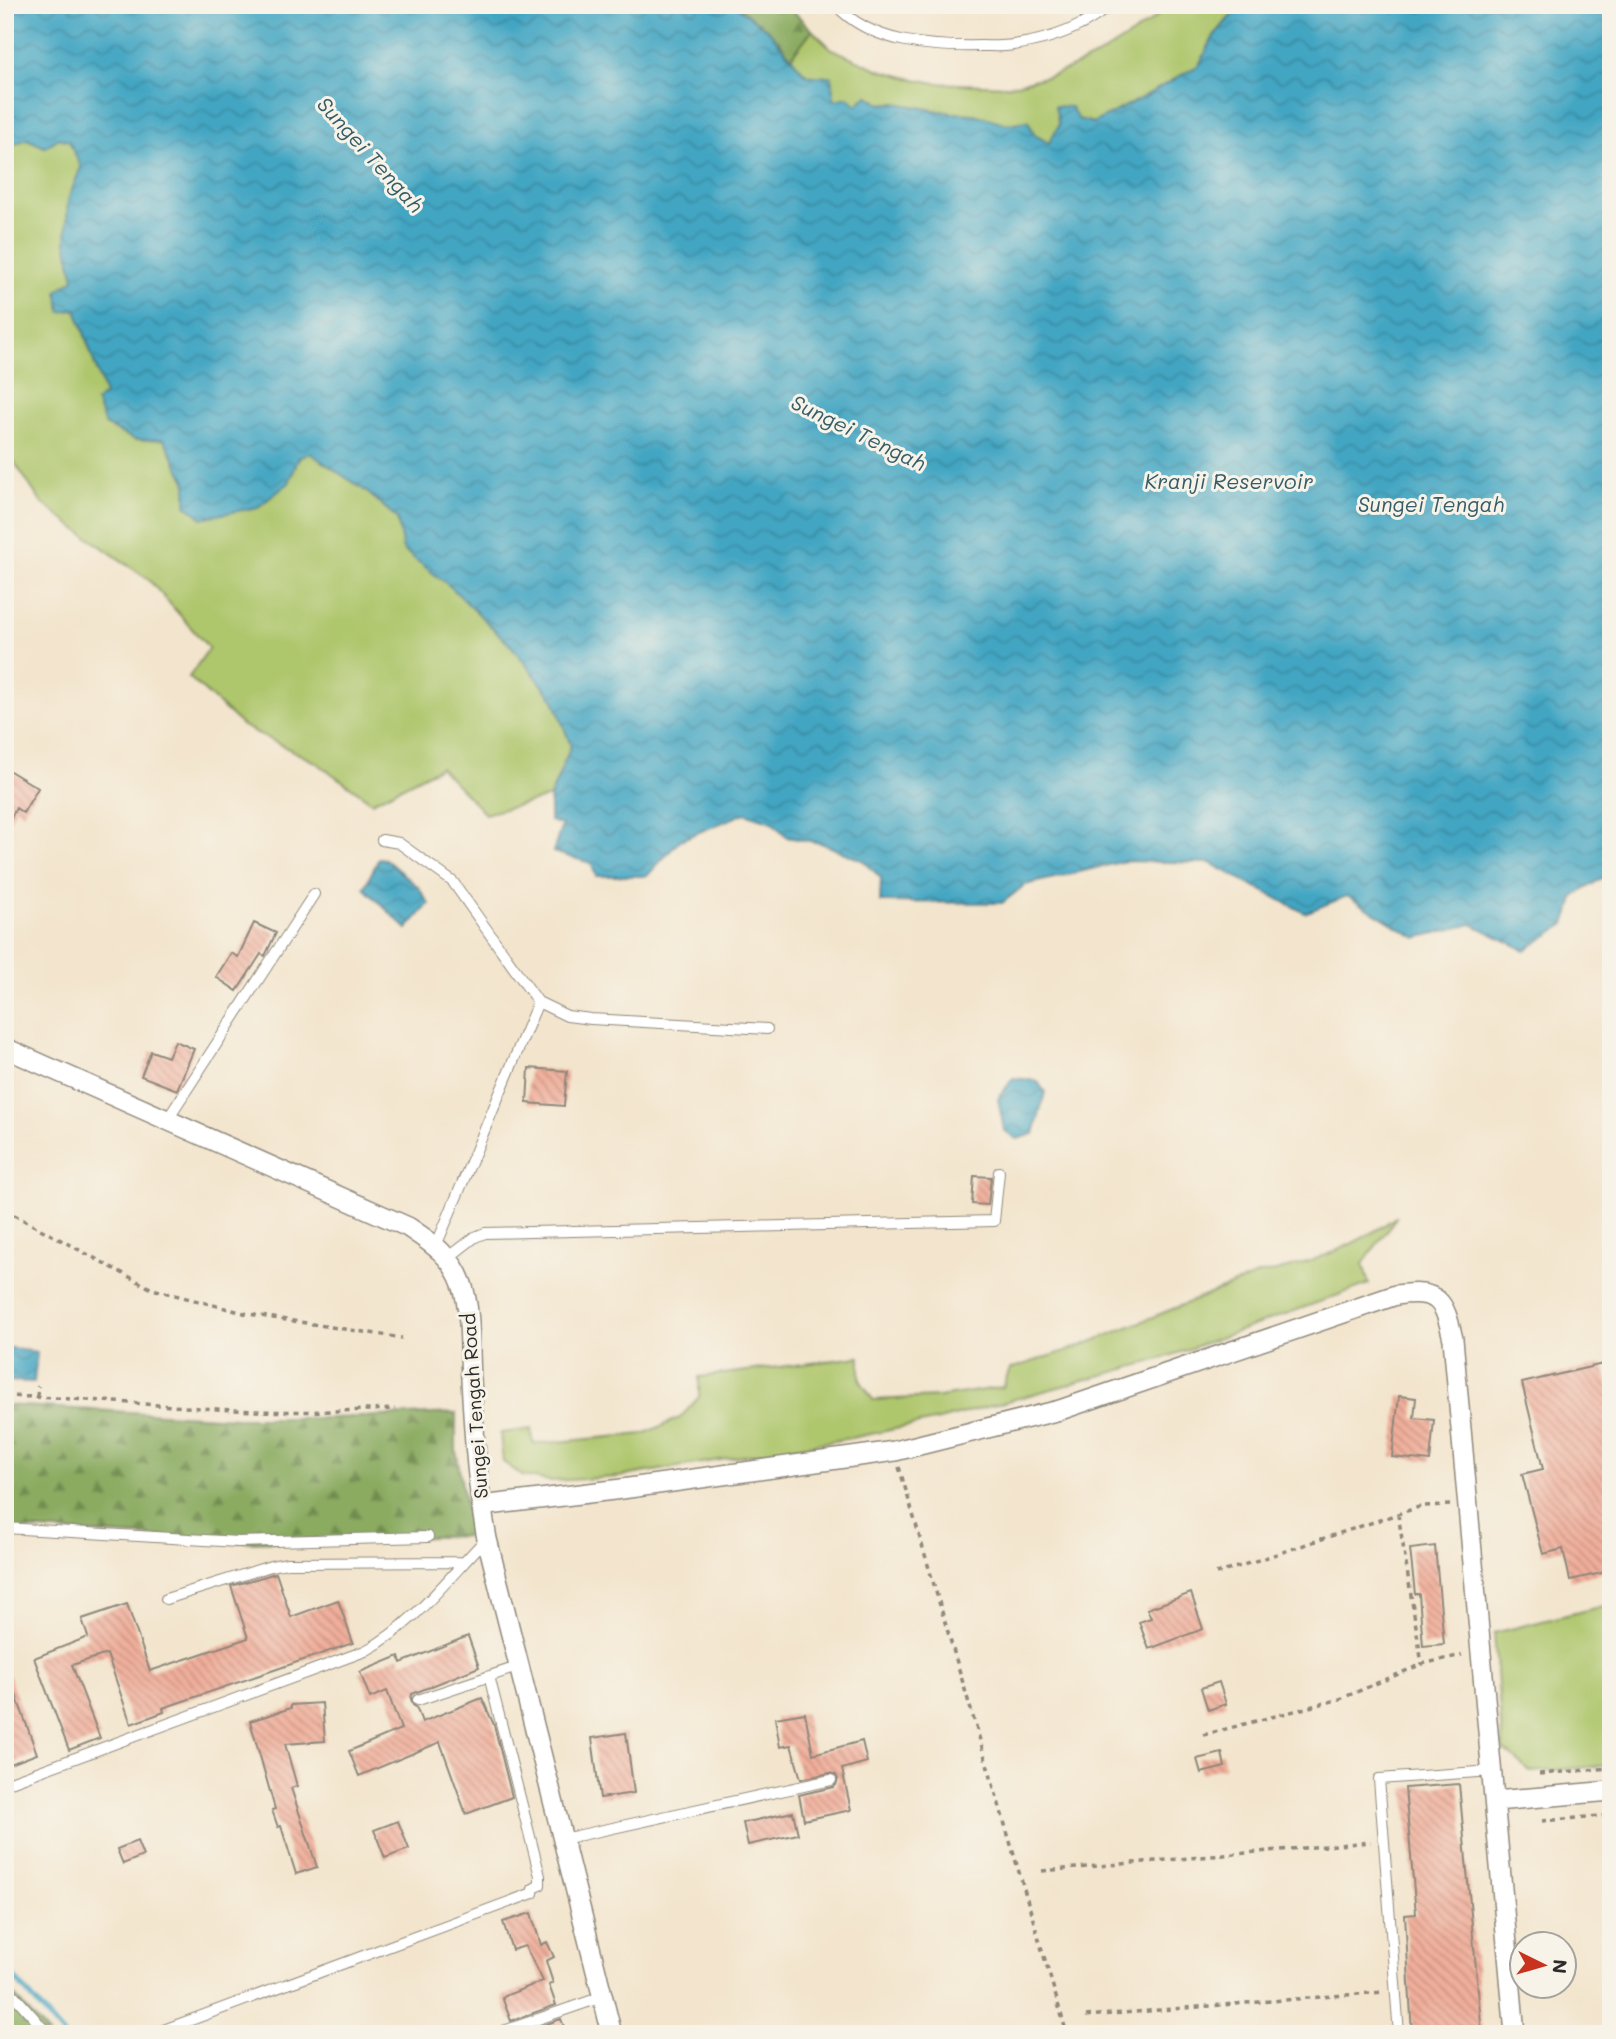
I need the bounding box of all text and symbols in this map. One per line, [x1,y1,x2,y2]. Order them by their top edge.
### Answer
water label: Sungei Tengah [312,90,430,218]
water label: Sungei Tengah [787,388,931,476]
water label: Kranji Reservoir [1145,467,1313,494]
water label: Sungei Tengah [1358,490,1505,517]
street label: Sungei Tengah Road [455,1312,493,1500]
north arrow [1508,1930,1578,2000]
text: N [1547,1958,1574,1975]

